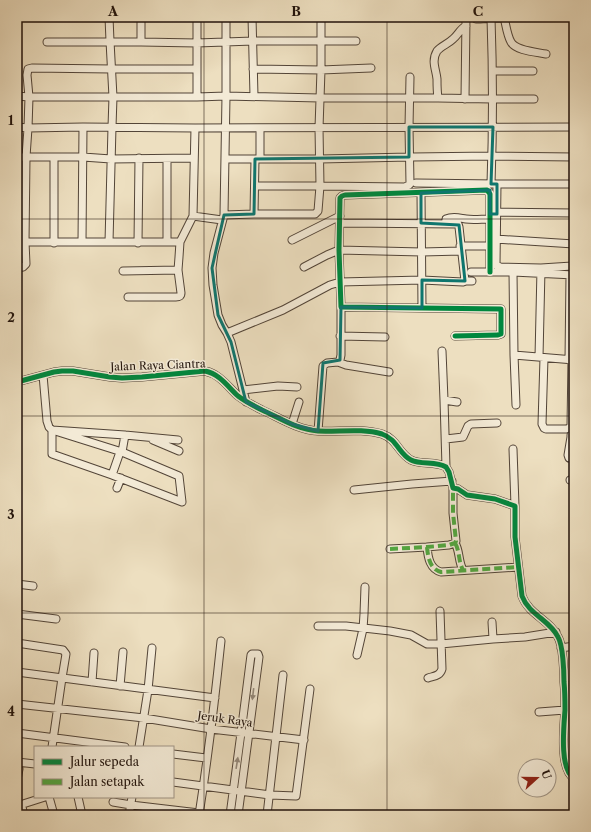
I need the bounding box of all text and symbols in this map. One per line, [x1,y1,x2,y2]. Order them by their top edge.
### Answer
text: A [107,3,119,19]
text: B [291,3,301,19]
text: C [473,3,483,19]
text: 1 [8,112,14,128]
text: 2 [7,309,15,325]
street label: Jalan Raya Ciantra [108,356,206,374]
text: 3 [7,506,15,522]
one-way arrow [250,688,256,700]
text: 4 [7,703,15,719]
street label: Jeruk Raya [195,708,254,730]
legend [34,746,174,798]
text: Jalur sepeda [68,754,140,769]
one-way arrow [234,756,240,769]
north arrow [517,758,557,798]
text: U [538,768,554,781]
text: Jalan setapak [68,774,145,789]

